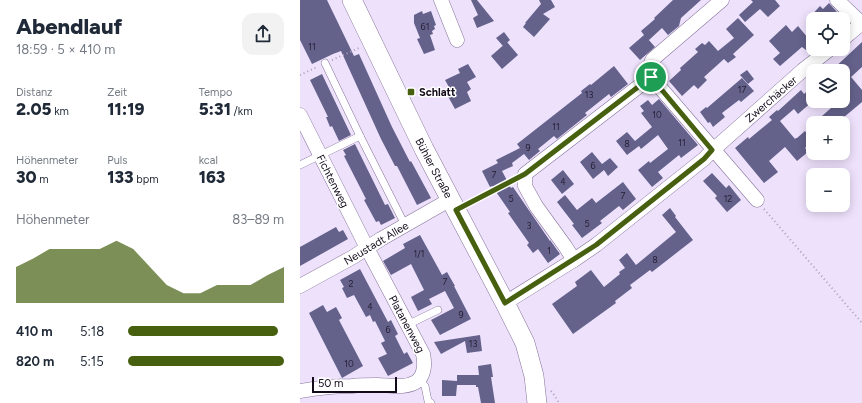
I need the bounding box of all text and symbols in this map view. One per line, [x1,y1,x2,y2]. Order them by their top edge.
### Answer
map controls [806,12,850,212]
button: locate [806,12,850,56]
text: Abendlauf [16,13,122,40]
button: share [242,13,284,55]
house number: 61 [421,21,429,32]
house number: 11 [308,41,316,52]
text: 18:59 · 5 × 410 m [16,42,115,57]
pin [634,60,668,94]
button: layers [806,64,850,108]
icon: arrive [640,66,662,88]
street label: Zwerchäcker [743,73,800,125]
house number: 17 [738,84,746,95]
text: Distanz [16,86,53,99]
text: Zeit [107,86,127,99]
text: Tempo [199,86,232,99]
place label: Schlatt [419,86,456,99]
marker: Schlatt [406,87,416,97]
house number: 13 [585,89,593,100]
text: 2.05 [16,99,52,119]
text: 11:19 [107,99,145,119]
text: 5:31 [199,99,231,119]
text: km [52,105,69,118]
text: /km [231,105,253,118]
house number: 10 [652,109,662,120]
button: + [806,116,850,160]
house number: 11 [552,121,560,132]
street label: Bühler Straße [412,136,455,201]
house number: 11 [678,137,686,148]
house number: 8 [624,138,630,149]
house number: 9 [525,142,531,153]
street label: Fichtenweg [314,153,351,210]
text: Höhenmeter [16,154,78,167]
text: Puls [107,154,127,167]
text: kcal [199,154,218,167]
house number: 6 [590,160,596,171]
text: 30 [16,167,37,187]
text: 133 [107,167,134,187]
text: 163 [199,167,225,187]
button: − [806,168,850,212]
house number: 7 [492,169,497,180]
text: m [37,173,49,186]
text: bpm [134,173,159,186]
house number: 4 [560,176,566,187]
house number: 7 [621,190,626,201]
house number: 5 [508,193,514,204]
house number: 12 [724,193,732,204]
text: Höhenmeter [16,212,89,227]
text: 83–89 m [232,212,284,227]
house number: 5 [584,218,590,229]
street label: Neustadt Allee [342,219,411,268]
house number: 3 [527,220,532,231]
house number: 1 [547,245,551,256]
house number: 1/1 [414,248,424,259]
house number: 8 [652,254,658,265]
house number: 7 [443,276,448,287]
house number: 2 [348,278,354,289]
street label: Platanenweg [386,293,427,355]
house number: 4 [367,301,373,312]
house number: 9 [458,309,464,320]
text: 410 m [16,324,53,339]
text: 5:18 [80,324,104,339]
house number: 6 [385,324,391,335]
house number: 13 [469,338,477,349]
text: 820 m [16,354,54,369]
text: 5:15 [80,354,104,369]
house number: 10 [344,358,354,369]
scale bar [312,375,397,394]
text: 50 m [318,377,343,390]

